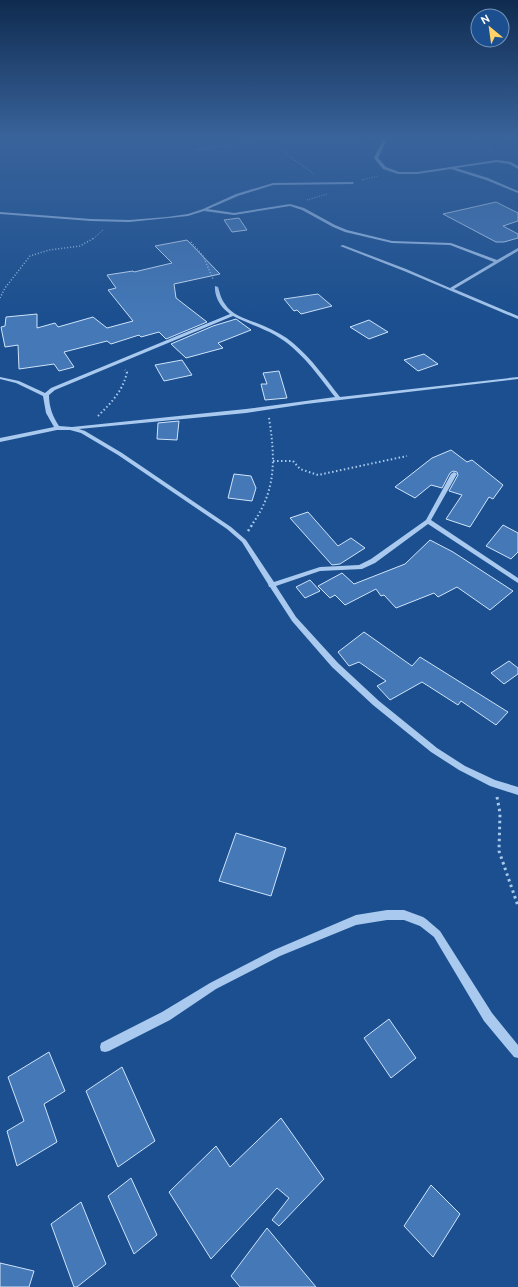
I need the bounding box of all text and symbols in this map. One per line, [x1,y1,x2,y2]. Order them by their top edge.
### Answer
north arrow [470,8,510,48]
text: N [479,12,492,26]

